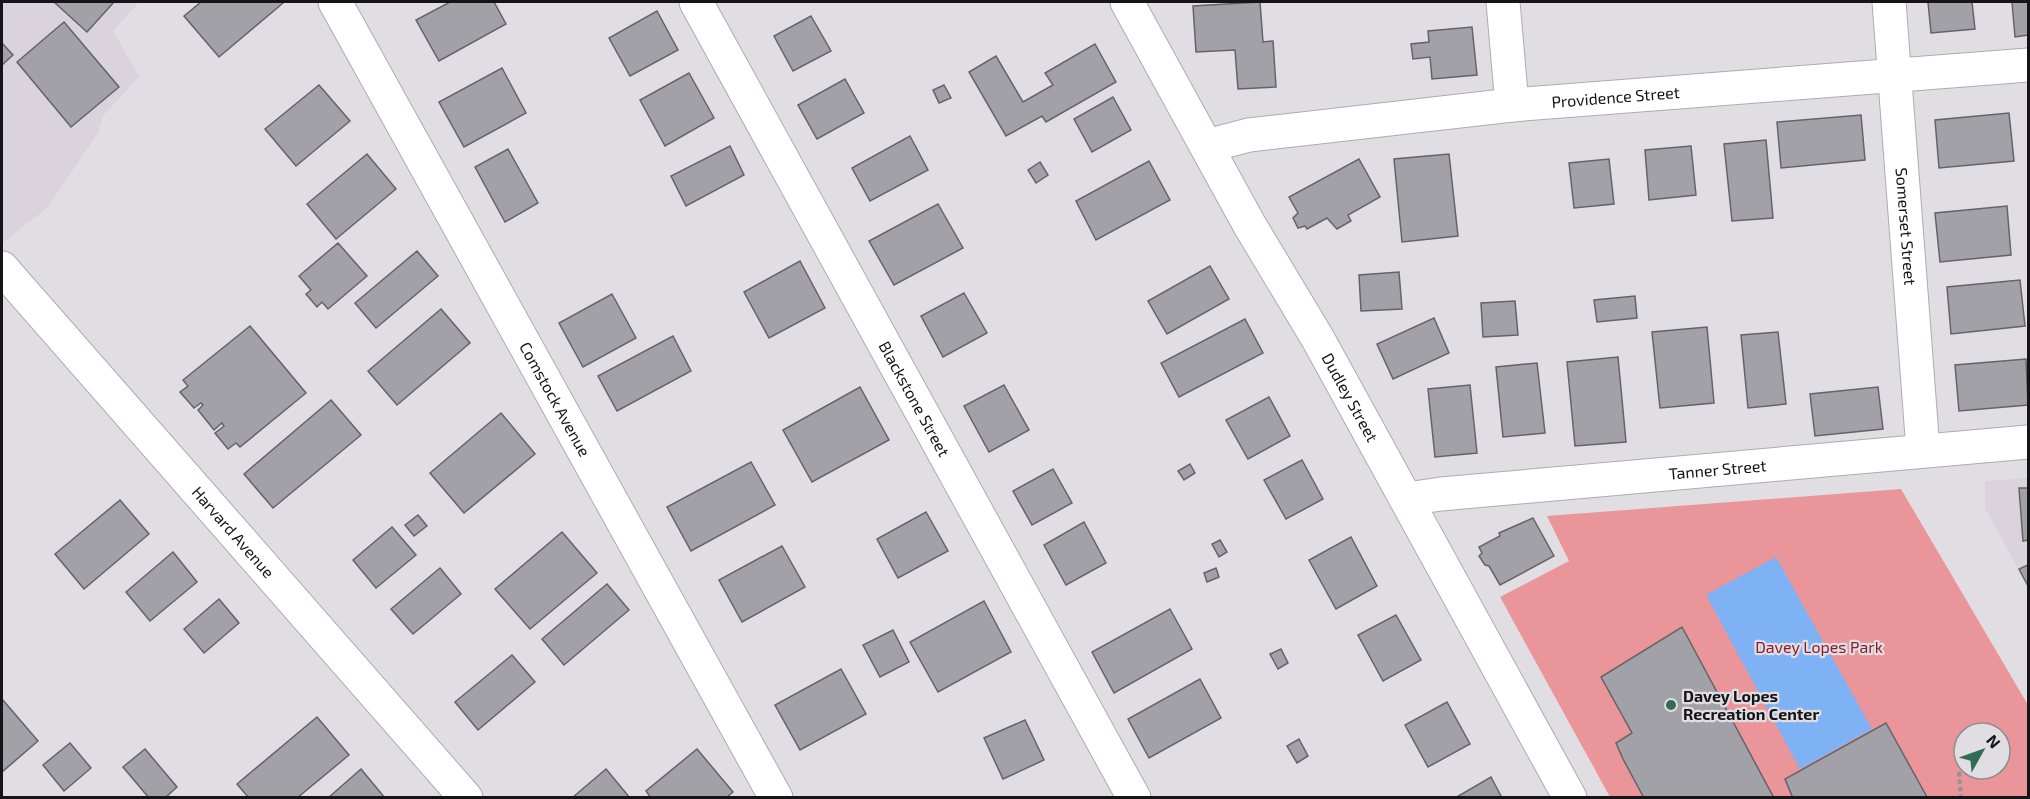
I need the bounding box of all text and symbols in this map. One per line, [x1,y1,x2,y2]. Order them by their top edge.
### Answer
street label: Providence Street [1551,82,1680,111]
street label: Somerset Street [1893,167,1920,286]
street label: Comstock Avenue [516,338,595,460]
street label: Blackstone Street [875,338,954,460]
street label: Dudley Street [1318,349,1382,445]
street label: Tanner Street [1668,455,1767,483]
street label: Harvard Avenue [188,482,279,581]
park label: Davey Lopes Park [1755,637,1883,656]
place label: Davey Lopes Recreation Center [1683,686,1819,723]
marker: Davey Lopes Recreation Center [1664,698,1678,712]
north arrow [1952,721,2012,781]
text: N [1983,731,2005,752]

